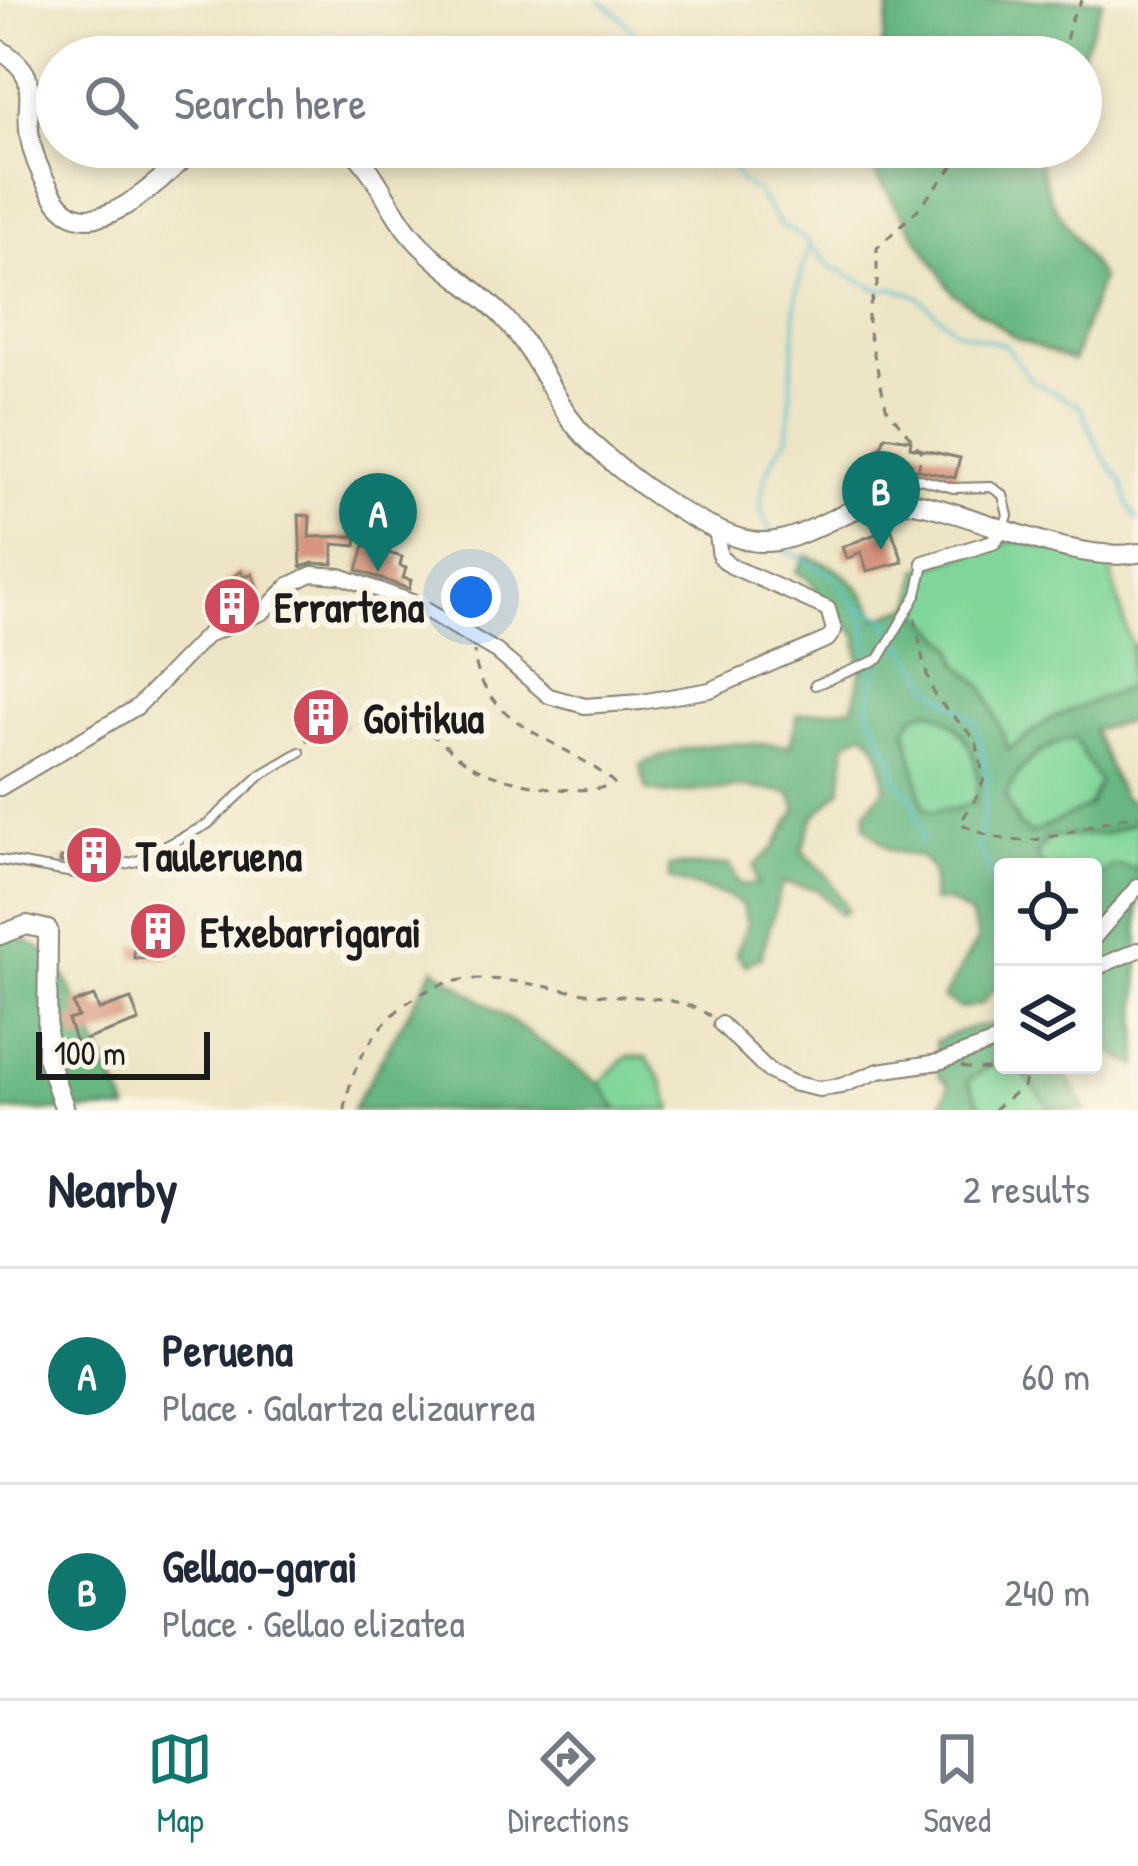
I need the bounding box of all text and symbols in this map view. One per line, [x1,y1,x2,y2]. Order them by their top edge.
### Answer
search box [36,36,1102,168]
icon: search [78,69,144,135]
text: Search here [174,72,366,133]
pin: B [842,451,920,550]
pin: A [339,473,417,572]
your location [441,567,501,627]
building icon: Errartena [201,575,263,637]
place label: Errartena [274,578,425,635]
building icon: Goitikua [290,686,352,748]
place label: Goitikua [363,689,485,746]
building icon: Tauleruena [63,824,125,886]
place label: Tauleruena [135,827,302,884]
map controls [994,858,1102,1074]
button: locate [994,858,1102,966]
building icon: Etxebarrigarai [127,900,189,962]
place label: Etxebarrigarai [200,903,421,961]
button: layers [994,966,1102,1074]
scale bar [36,1026,210,1079]
text: 100 m [54,1031,126,1075]
text: Nearby [48,1154,178,1223]
text: 2 results [963,1162,1090,1215]
text: Peruena [162,1319,293,1380]
text: A [77,1349,97,1402]
text: 60 m [1021,1349,1090,1402]
text: Place · Galartza elizaurrea [162,1380,535,1433]
text: Gellao-garai [162,1535,358,1596]
text: B [77,1565,97,1618]
text: 240 m [1004,1565,1090,1618]
text: Place · Gellao elizatea [162,1596,465,1649]
tab: Map [147,1726,213,1842]
tab: Directions [508,1726,629,1842]
tab: Saved [923,1726,991,1842]

